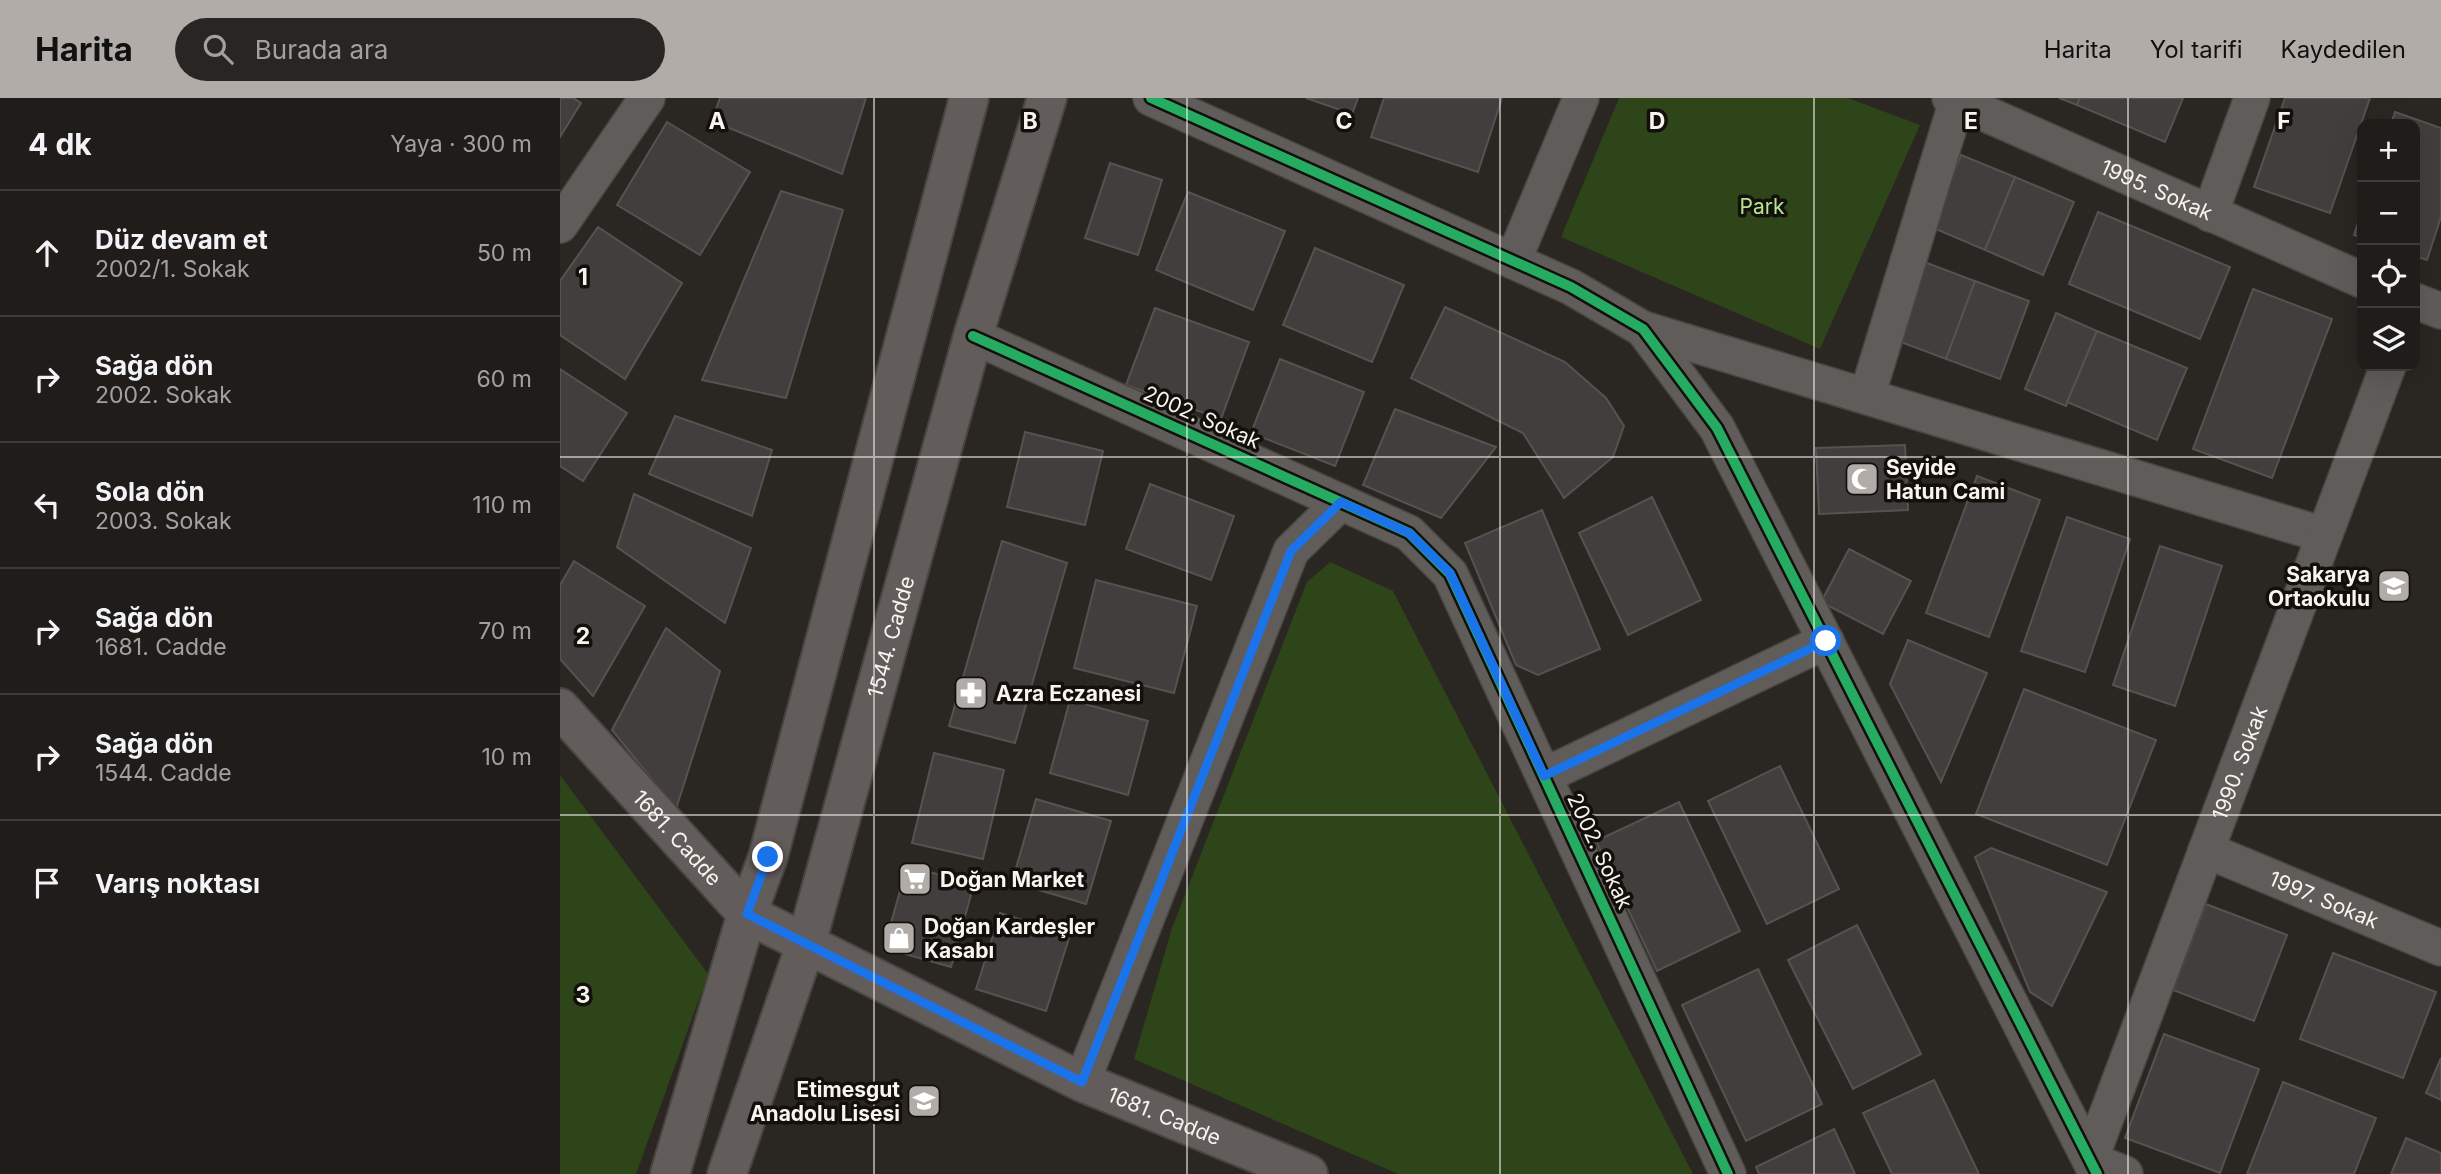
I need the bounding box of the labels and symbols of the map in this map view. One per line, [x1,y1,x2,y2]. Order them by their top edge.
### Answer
text: A [708,107,726,135]
text: B [1022,107,1038,135]
text: C [1335,107,1353,135]
text: D [1649,107,1665,135]
text: E [1964,107,1978,135]
text: F [2277,107,2291,135]
street label: 1995. Sokak [2097,154,2217,225]
park label: Park [1740,194,1785,219]
text: 1 [578,263,588,291]
street label: 2002. Sokak [1140,380,1265,454]
place label: Seyide Hatun Cami [1886,455,2005,504]
mosque icon: Seyide Hatun Cami [1843,460,1881,498]
place label: Sakarya Ortaokulu [2268,562,2370,611]
school or university icon: Sakarya Ortaokulu [2375,567,2413,605]
street label: 1544. Cadde [862,573,919,700]
text: 2 [576,622,590,650]
route start [1810,625,1841,656]
pharmacy icon: Azra Eczanesi [952,674,990,712]
place label: Azra Eczanesi [996,681,1141,706]
street label: 1990. Sokak [2206,702,2272,823]
street label: 1681. Cadde [628,785,727,890]
street label: 2002. Sokak [1562,789,1638,913]
route end [752,841,783,872]
supermarket icon: Doğan Market [896,860,934,898]
street label: 1997. Sokak [2266,865,2383,933]
place label: Doğan Market [940,867,1084,892]
place label: Doğan Kardeşler Kasabı [924,914,1096,963]
shop icon: Doğan Kardeşler Kasabı [880,919,918,957]
text: 3 [576,981,590,1009]
place label: Etimesgut Anadolu Lisesi [750,1077,900,1126]
street label: 1681. Cadde [1104,1081,1225,1150]
school or university icon: Etimesgut Anadolu Lisesi [905,1082,943,1120]

